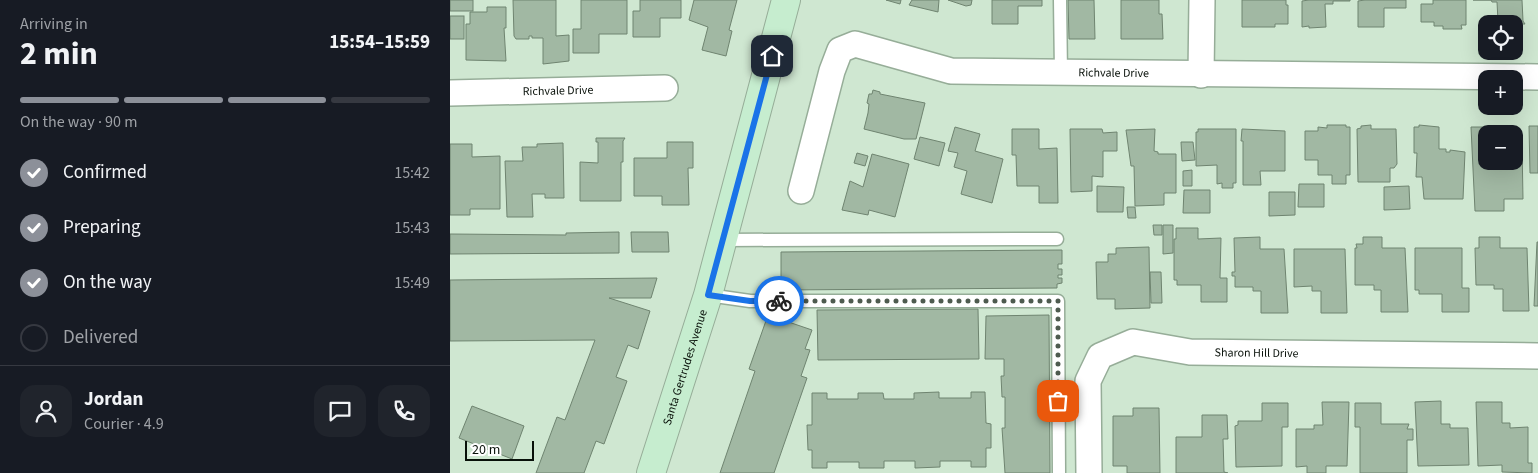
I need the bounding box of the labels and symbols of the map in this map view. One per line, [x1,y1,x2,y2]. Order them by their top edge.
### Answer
pin [751,35,793,77]
street label: Richvale Drive [1078,64,1149,82]
street label: Richvale Drive [522,82,594,100]
courier [754,276,804,326]
street label: Santa Gertrudes Avenue [659,307,712,428]
street label: Sharon Hill Drive [1214,344,1299,362]
pin [1037,380,1079,422]
scale bar [465,438,534,461]

